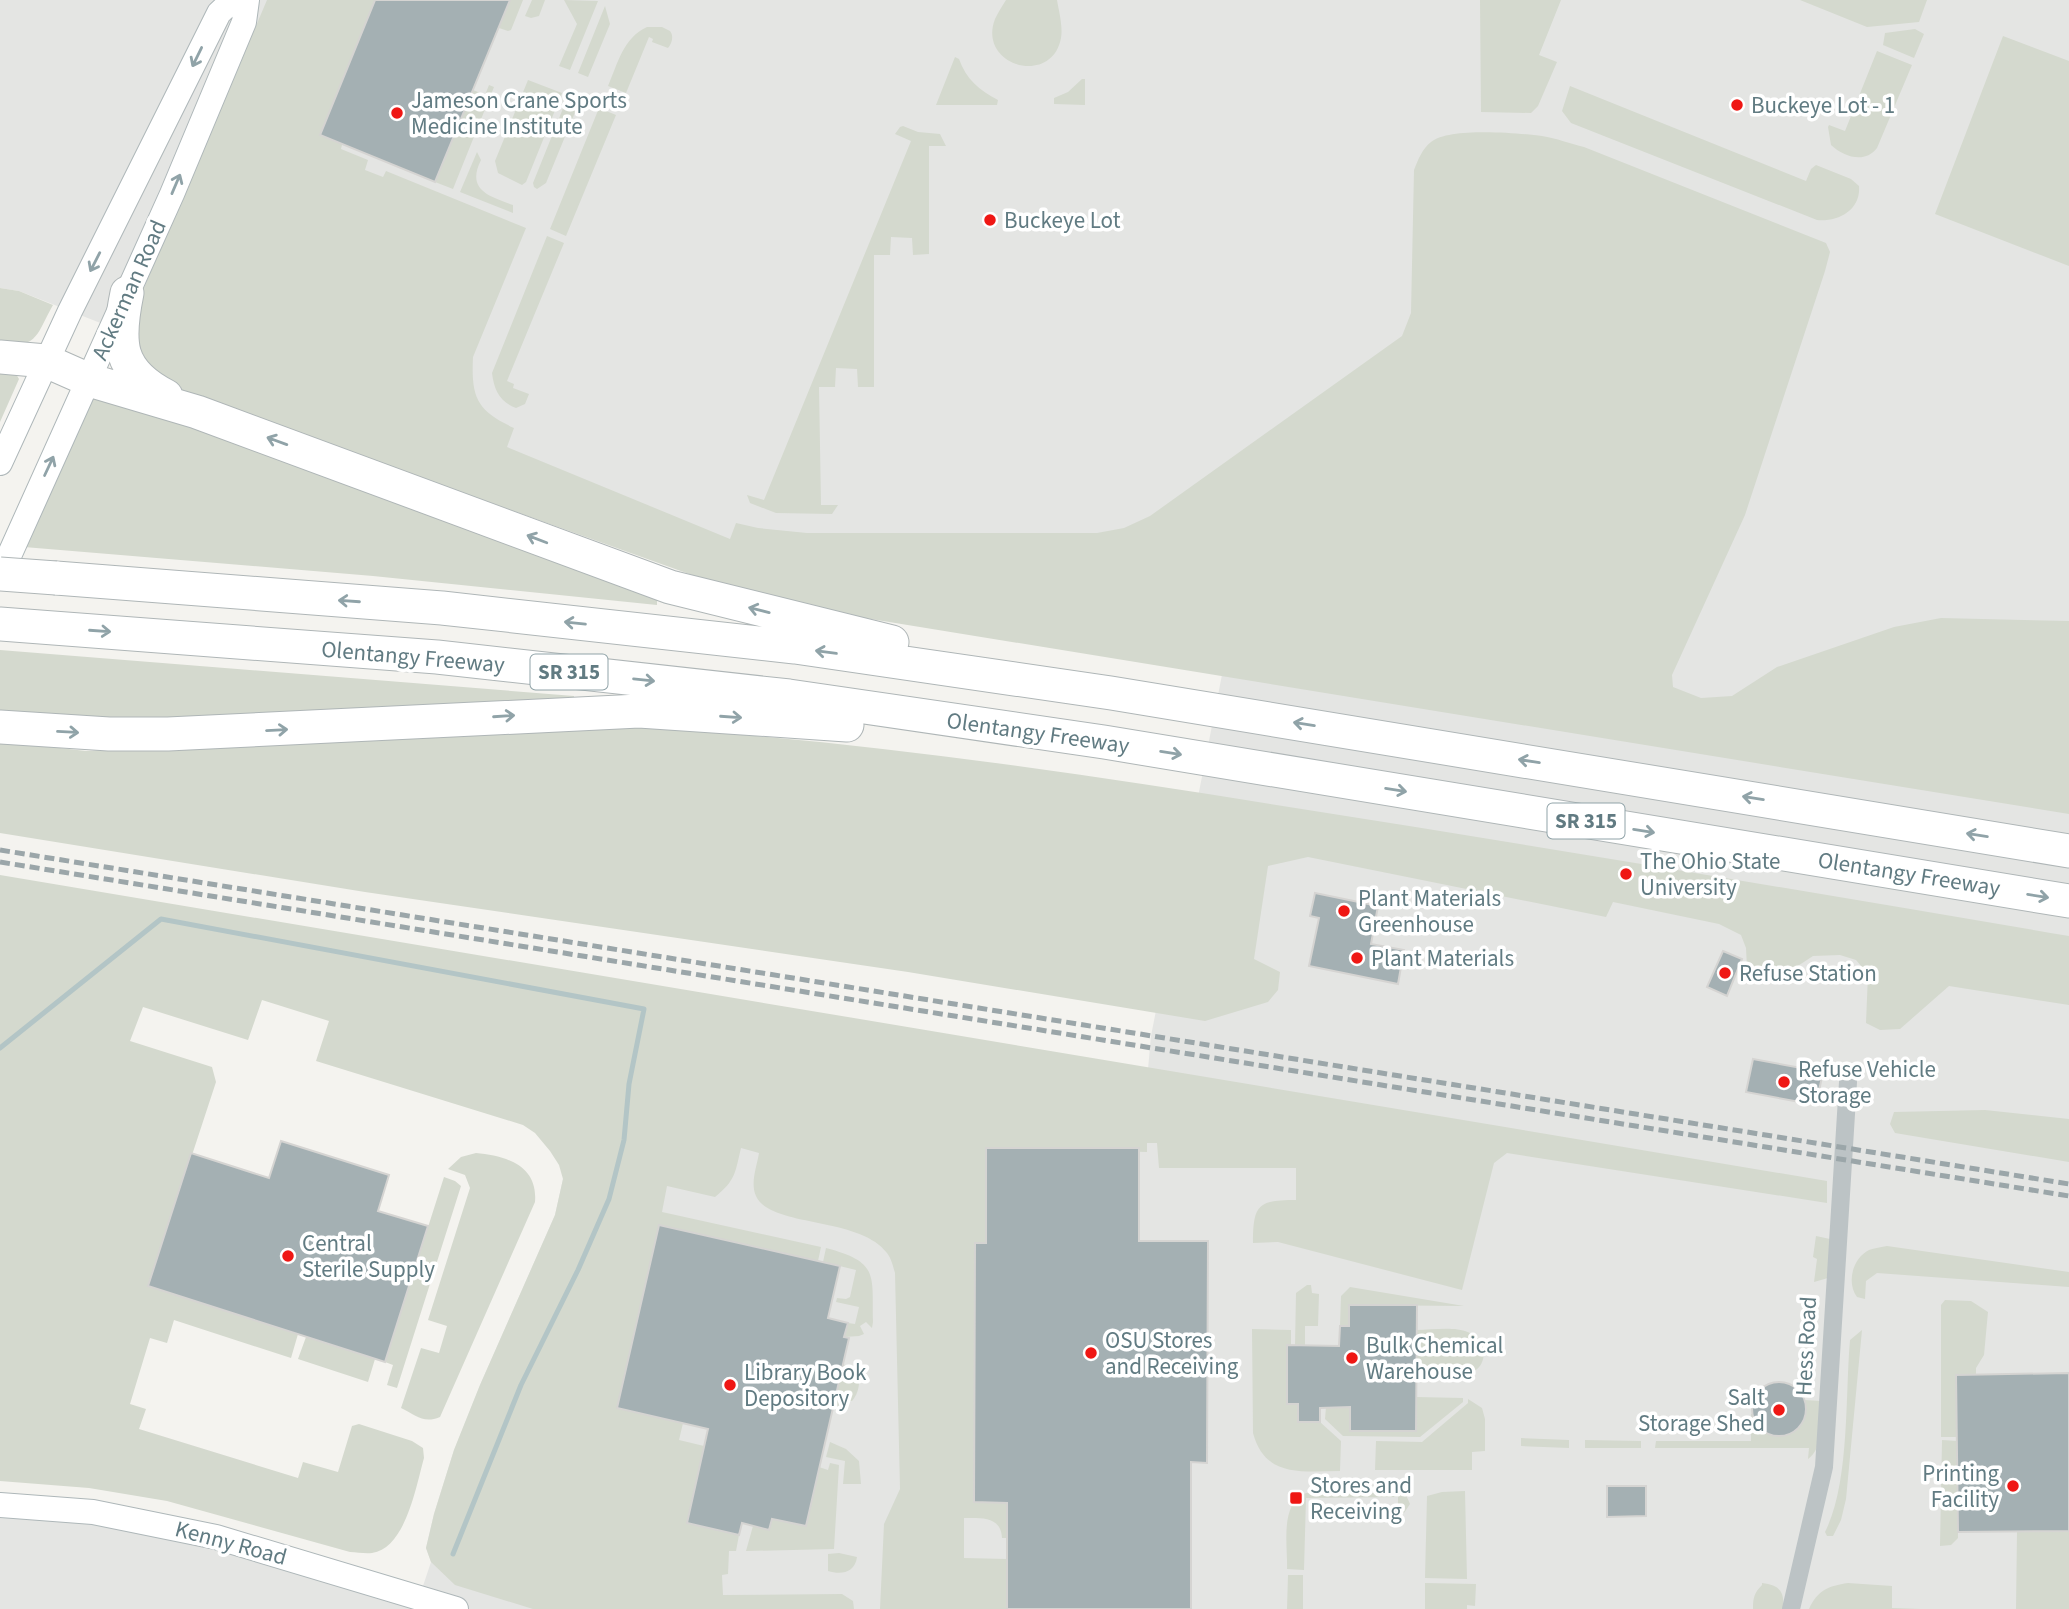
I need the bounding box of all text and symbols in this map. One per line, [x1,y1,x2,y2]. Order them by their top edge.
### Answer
one-way arrow [190,46,204,67]
place label: Jameson Crane Sports Medicine Institute [411,84,627,143]
place label: Buckeye Lot - 1 [1751,89,1895,122]
marker: Buckeye Lot - 1 [1729,97,1745,113]
marker: Jameson Crane Sports Medicine Institute [389,105,405,121]
one-way arrow [170,173,183,195]
place label: Buckeye Lot [1004,204,1121,237]
marker: Buckeye Lot [982,212,998,228]
street label: Ackerman Road [83,215,175,365]
one-way arrow [88,251,102,271]
one-way arrow [266,434,288,446]
one-way arrow [43,456,57,477]
one-way arrow [527,531,548,544]
one-way arrow [338,594,361,607]
one-way arrow [748,603,771,616]
one-way arrow [564,616,587,629]
one-way arrow [89,625,111,638]
street label: Olentangy Freeway [320,633,506,681]
one-way arrow [815,645,837,658]
road number: SR 315 [530,654,608,690]
one-way arrow [632,674,655,687]
street label: Olentangy Freeway [945,704,1132,762]
one-way arrow [492,710,515,723]
one-way arrow [720,711,742,724]
one-way arrow [1293,717,1316,730]
one-way arrow [265,723,288,736]
one-way arrow [56,725,79,738]
one-way arrow [1159,747,1182,760]
one-way arrow [1518,754,1540,767]
one-way arrow [1384,784,1407,797]
one-way arrow [1742,791,1765,804]
road number: SR 315 [1548,804,1624,838]
one-way arrow [1632,825,1655,838]
one-way arrow [1967,828,1989,841]
street label: Olentangy Freeway [1816,843,2003,905]
place label: The Ohio State University [1640,845,1781,904]
marker: The Ohio State University [1618,866,1634,882]
place label: Plant Materials Greenhouse [1358,882,1501,941]
one-way arrow [2026,890,2049,903]
marker: Plant Materials Greenhouse [1336,903,1352,919]
place label: Plant Materials [1371,942,1514,975]
marker: Plant Materials [1349,950,1365,966]
place label: Refuse Station [1739,957,1877,990]
marker: Refuse Station [1717,965,1733,981]
place label: Refuse Vehicle Storage [1798,1053,1936,1112]
marker: Refuse Vehicle Storage [1776,1074,1792,1090]
place label: Central Sterile Supply [302,1227,435,1286]
marker: Central Sterile Supply [280,1248,296,1264]
street label: Hess Road [1787,1295,1825,1397]
place label: OSU Stores and Receiving [1105,1324,1239,1383]
place label: Bulk Chemical Warehouse [1366,1329,1503,1388]
marker: OSU Stores and Receiving [1083,1345,1099,1361]
marker: Bulk Chemical Warehouse [1344,1350,1360,1366]
place label: Library Book Depository [744,1356,867,1415]
marker: Library Book Depository [722,1377,738,1393]
place label: Salt Storage Shed [1638,1381,1765,1440]
marker: Salt Storage Shed [1771,1402,1787,1418]
place label: Printing Facility [1922,1457,1999,1516]
place label: Stores and Receiving [1310,1469,1412,1528]
marker: Printing Facility [2005,1478,2021,1494]
marker: Stores and Receiving [1288,1490,1304,1506]
street label: Kenny Road [171,1512,291,1574]

